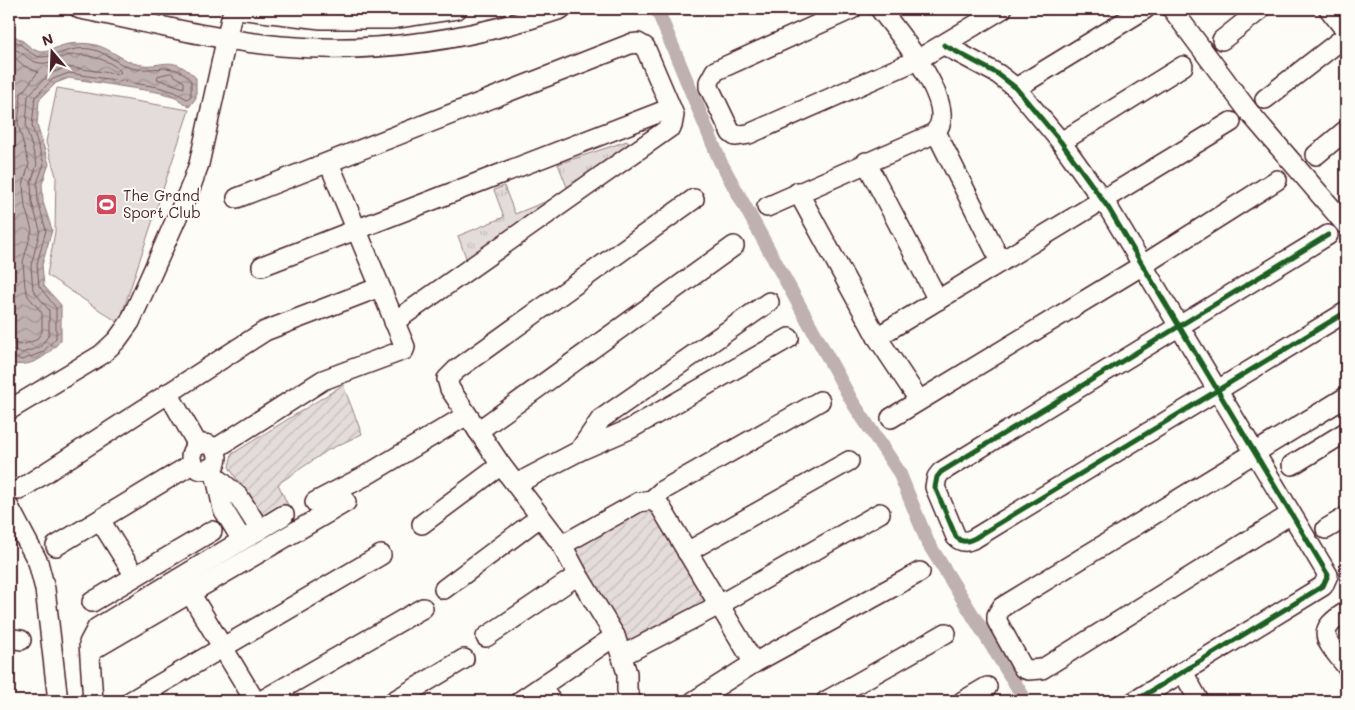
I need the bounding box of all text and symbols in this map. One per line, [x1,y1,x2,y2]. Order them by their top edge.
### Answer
north arrow [28,28,78,78]
text: N [39,29,56,50]
place label: The Grand Sport Club [123,185,201,222]
sports icon: The Grand Sport Club [95,192,119,216]

